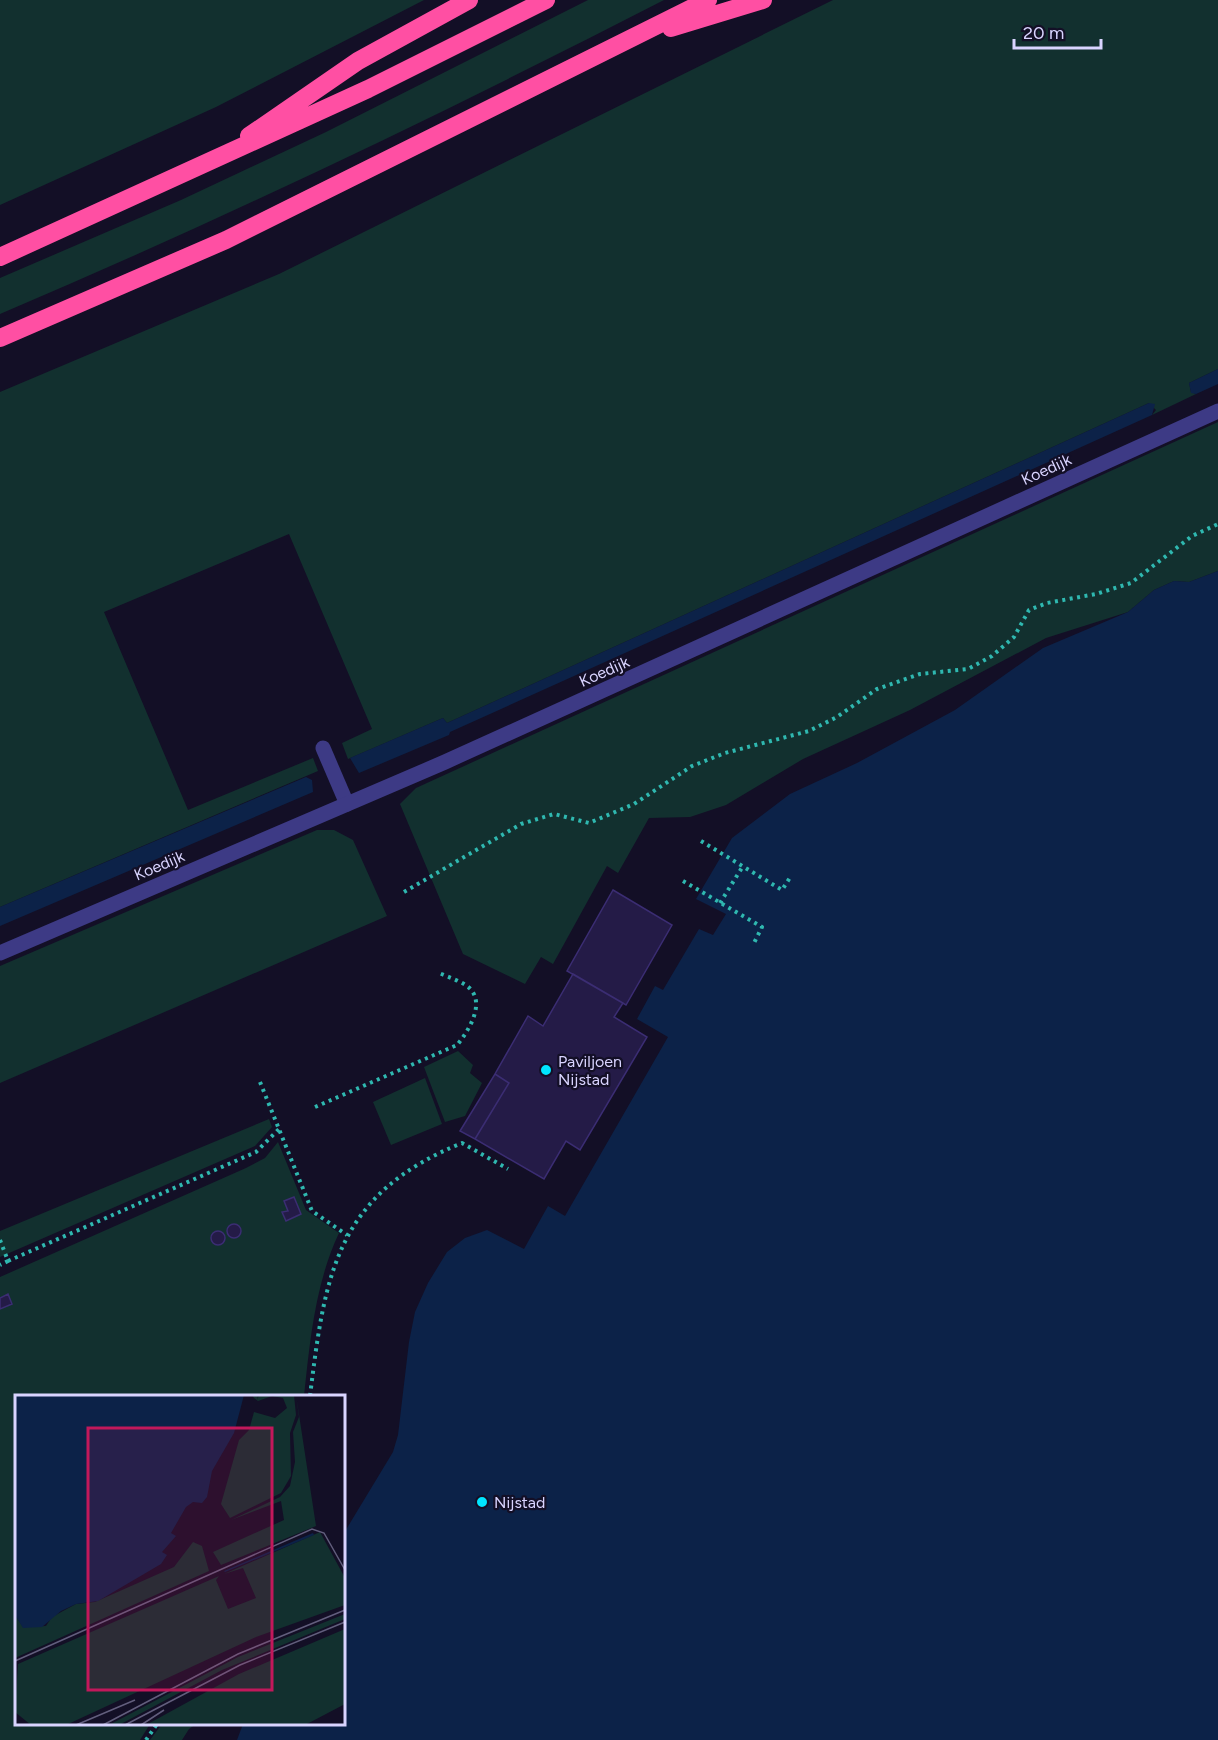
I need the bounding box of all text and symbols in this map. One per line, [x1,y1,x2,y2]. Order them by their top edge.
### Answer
scale bar [1014,12,1101,50]
text: 20 m [1023,22,1064,44]
street label: Koedijk [1018,450,1074,489]
street label: Koedijk [576,652,632,691]
street label: Koedijk [131,846,187,885]
place label: Paviljoen Nijstad [558,1052,622,1089]
marker: Paviljoen Nijstad [539,1063,553,1077]
inset map [15,1395,345,1725]
place label: Nijstad [494,1493,545,1512]
marker: Nijstad [475,1495,489,1509]

